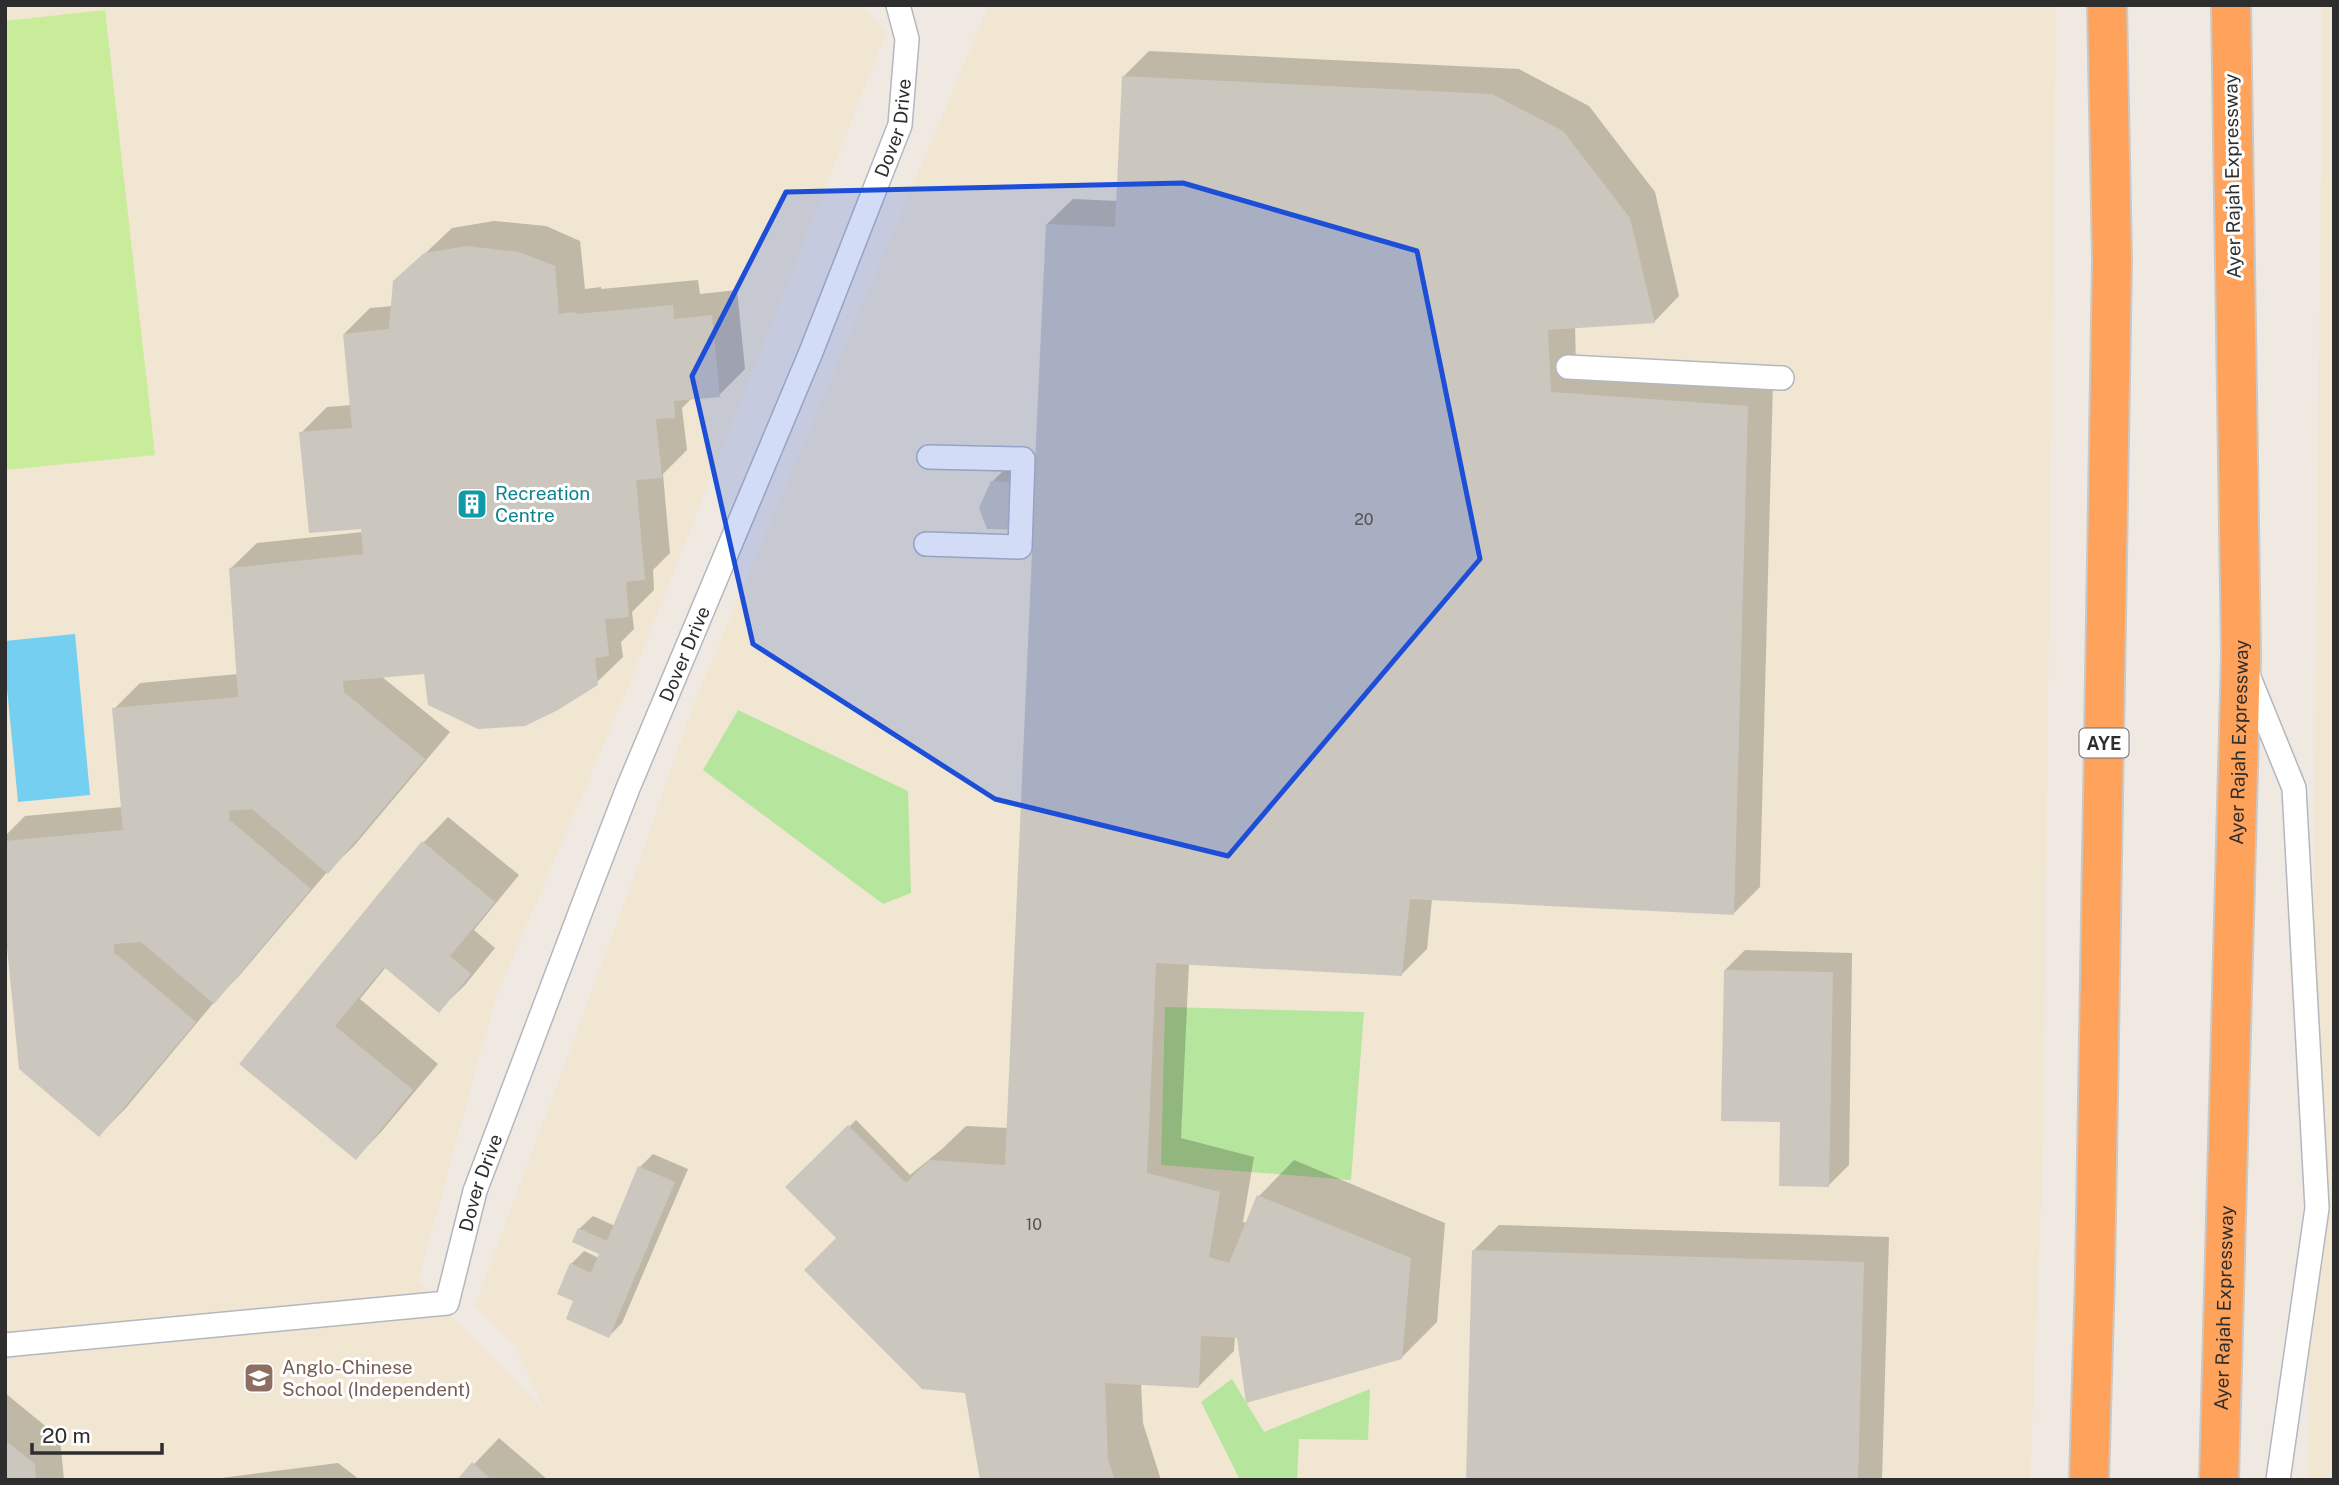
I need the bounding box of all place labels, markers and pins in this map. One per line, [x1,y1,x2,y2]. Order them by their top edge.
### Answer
place label: Recreation Centre [495,482,590,526]
building icon: Recreation Centre [455,487,489,521]
place label: Anglo-Chinese School (Independent) [282,1356,471,1400]
school or university icon: Anglo-Chinese School (Independent) [242,1361,276,1395]

